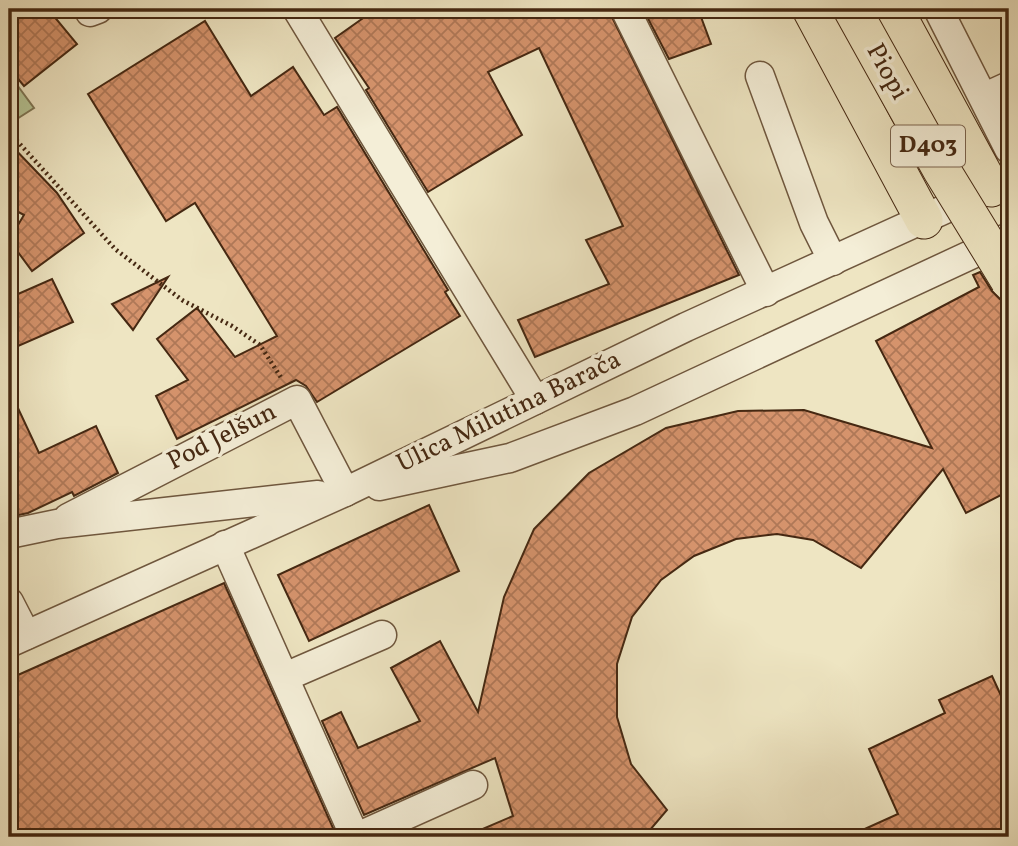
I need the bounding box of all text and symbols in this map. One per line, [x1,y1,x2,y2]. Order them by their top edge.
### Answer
street label: Piopi [857,37,917,107]
road number: D403 [891,126,965,166]
street label: Ulica Milutina Barača [391,342,627,482]
street label: Pod Jelšun [161,394,283,480]

